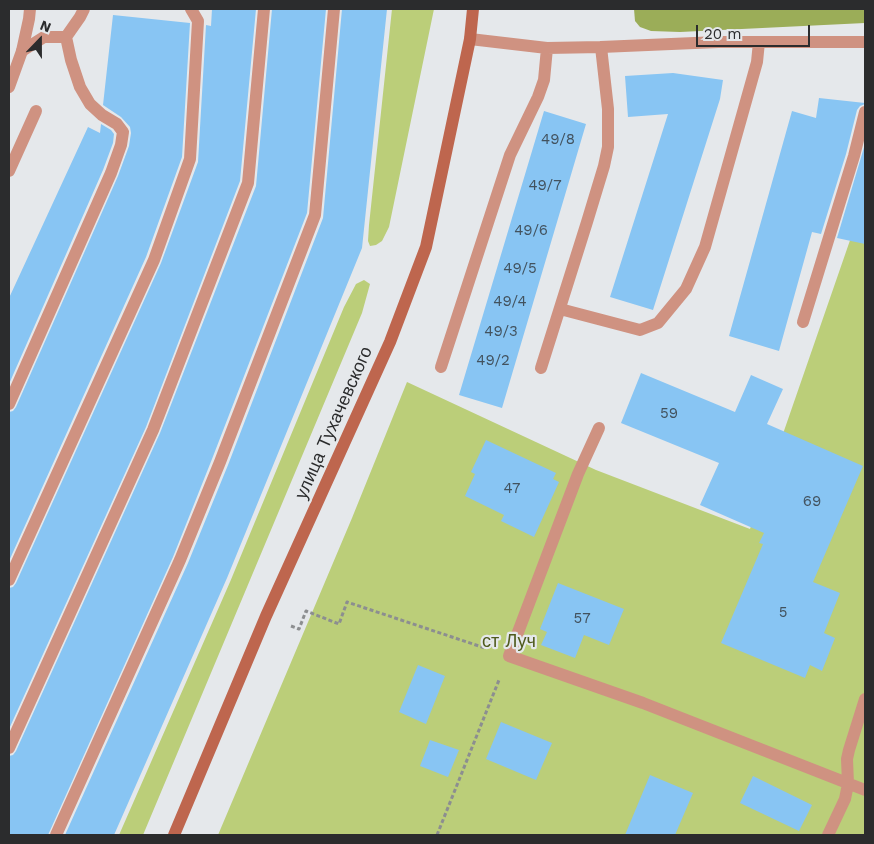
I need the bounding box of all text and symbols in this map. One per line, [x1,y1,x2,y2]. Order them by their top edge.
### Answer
north arrow [15,15,65,65]
scale bar [699,15,813,47]
text: N [38,17,53,35]
text: 20 m [704,25,742,43]
house number: 49/8 [541,131,575,149]
house number: 49/7 [528,177,562,195]
house number: 49/6 [514,222,548,240]
house number: 49/5 [503,260,537,278]
house number: 49/4 [493,293,527,311]
house number: 49/3 [484,323,518,341]
street label: улица Тухачевского [291,343,377,503]
house number: 49/2 [476,352,510,370]
house number: 59 [660,405,678,423]
house number: 47 [504,480,520,498]
house number: 69 [803,493,821,511]
house number: 5 [779,604,787,622]
house number: 57 [573,610,591,628]
park label: ст Луч [482,631,536,653]

